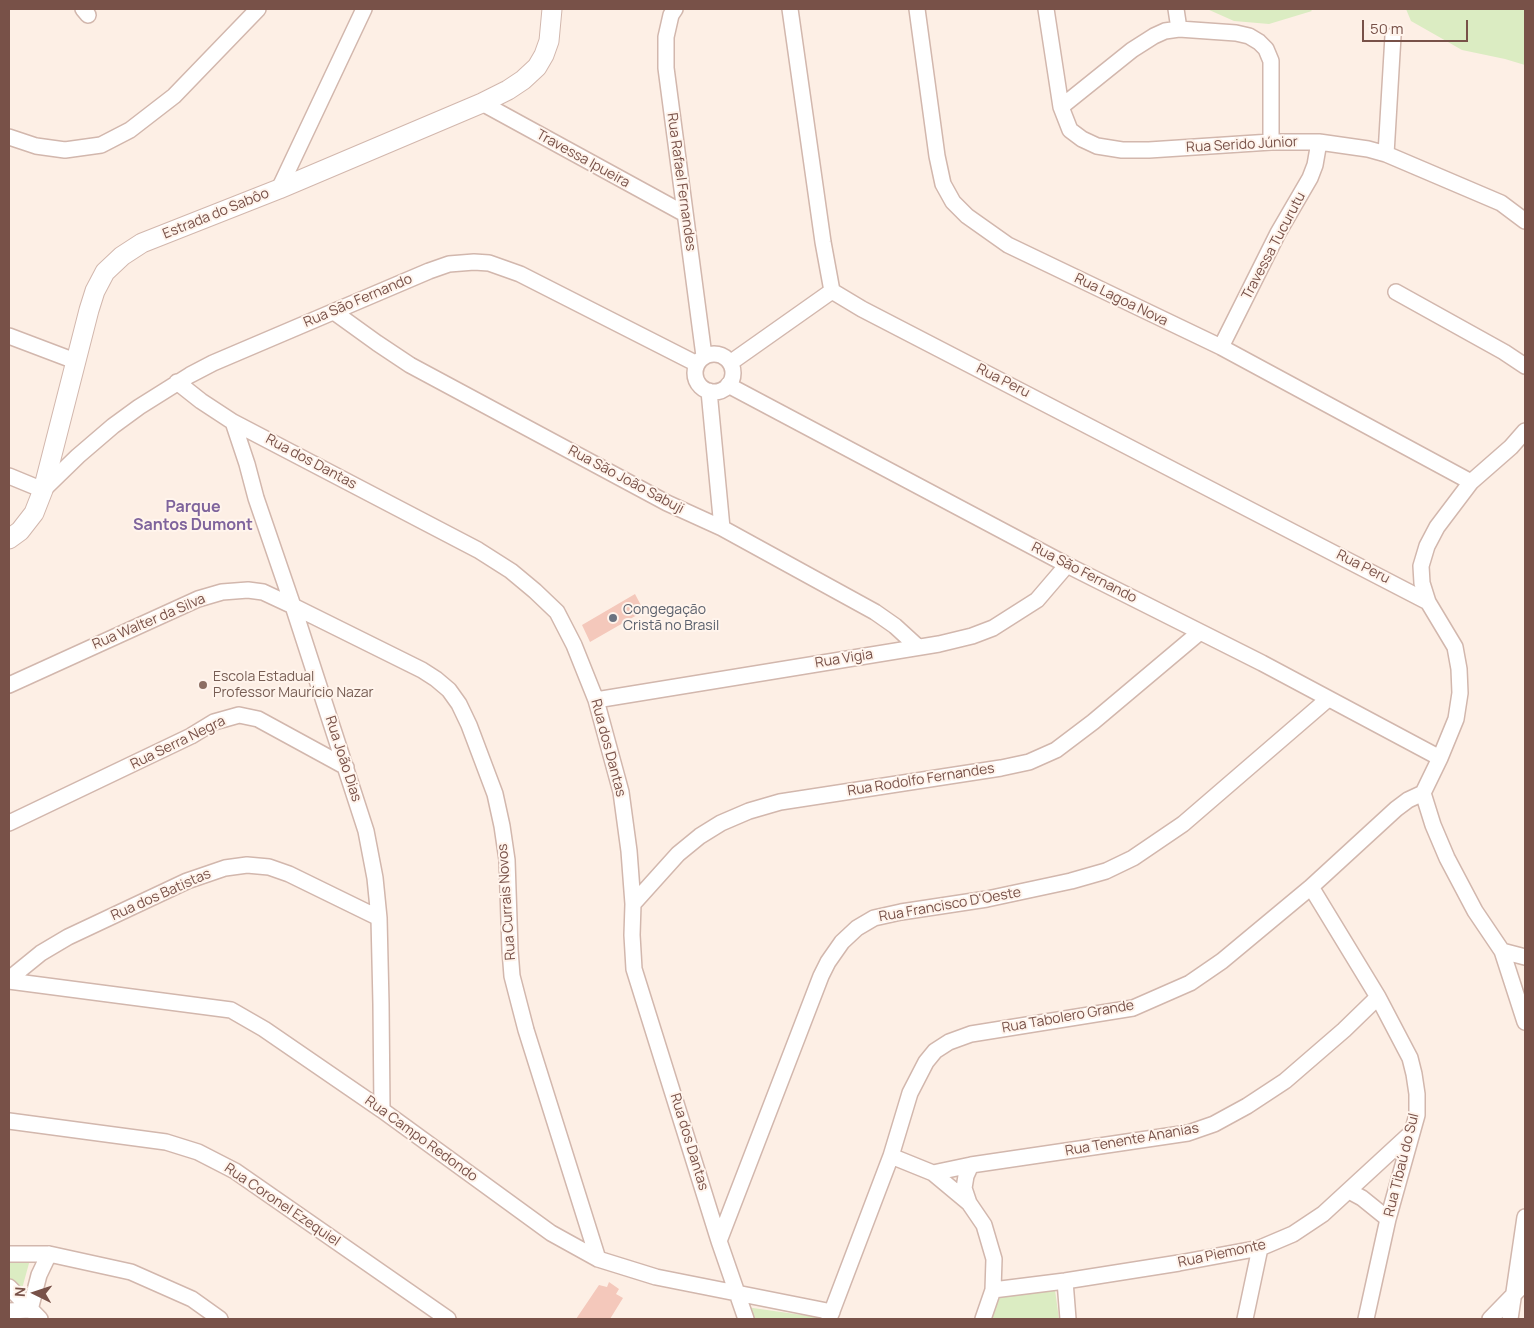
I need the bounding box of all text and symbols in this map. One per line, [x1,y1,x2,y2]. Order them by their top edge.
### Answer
scale bar [1364,10,1470,42]
text: 50 m [1370,18,1404,39]
street label: Rua Rafael Fernandes [663,112,699,252]
street label: Travessa Ipueira [533,126,633,192]
street label: Rua Serido Júnior [1186,134,1298,156]
street label: Estrada do Sabôo [160,185,272,243]
street label: Travessa Tucurutu [1239,189,1309,303]
street label: Rua Lagoa Nova [1072,270,1170,330]
street label: Rua São Fernando [301,271,415,331]
street label: Rua Peru [973,360,1033,402]
street label: Rua dos Dantas [263,431,359,493]
street label: Rua São João Sabuji [565,442,687,518]
district label: Parque Santos Dumont [133,498,253,536]
street label: Rua São Fernando [1028,539,1140,607]
street label: Rua Peru [1333,546,1393,588]
street label: Rua Walter da Silva [90,591,208,653]
place label: Congegação Cristã no Brasil [623,602,719,634]
marker: Congegação Cristã no Brasil [607,612,619,624]
street label: Rua Vigia [814,646,874,672]
place label: Escola Estadual Professor Maurício Nazar [213,669,374,702]
marker: Escola Estadual Professor Maurício Nazar [197,679,209,691]
street label: Rua dos Dantas [587,697,629,799]
street label: Rua Serra Negra [128,713,228,773]
street label: Rua João Dias [321,714,365,804]
street label: Rua Rodolfo Fernandes [846,760,996,800]
street label: Rua Currais Novos [495,843,519,961]
street label: Rua dos Batistas [108,865,214,925]
street label: Rua Francisco D'Oeste [878,884,1022,926]
street label: Rua Tabolero Grande [1001,997,1135,1037]
street label: Rua dos Dantas [666,1091,712,1193]
street label: Rua Campo Redondo [361,1092,481,1186]
street label: Rua Tibaú do Sul [1381,1111,1423,1219]
street label: Rua Tenente Ananias [1064,1120,1200,1160]
street label: Rua Coronel Ezequiel [221,1160,343,1250]
street label: Rua Piemonte [1177,1236,1267,1272]
north arrow [10,1268,60,1318]
text: N [10,1286,29,1298]

